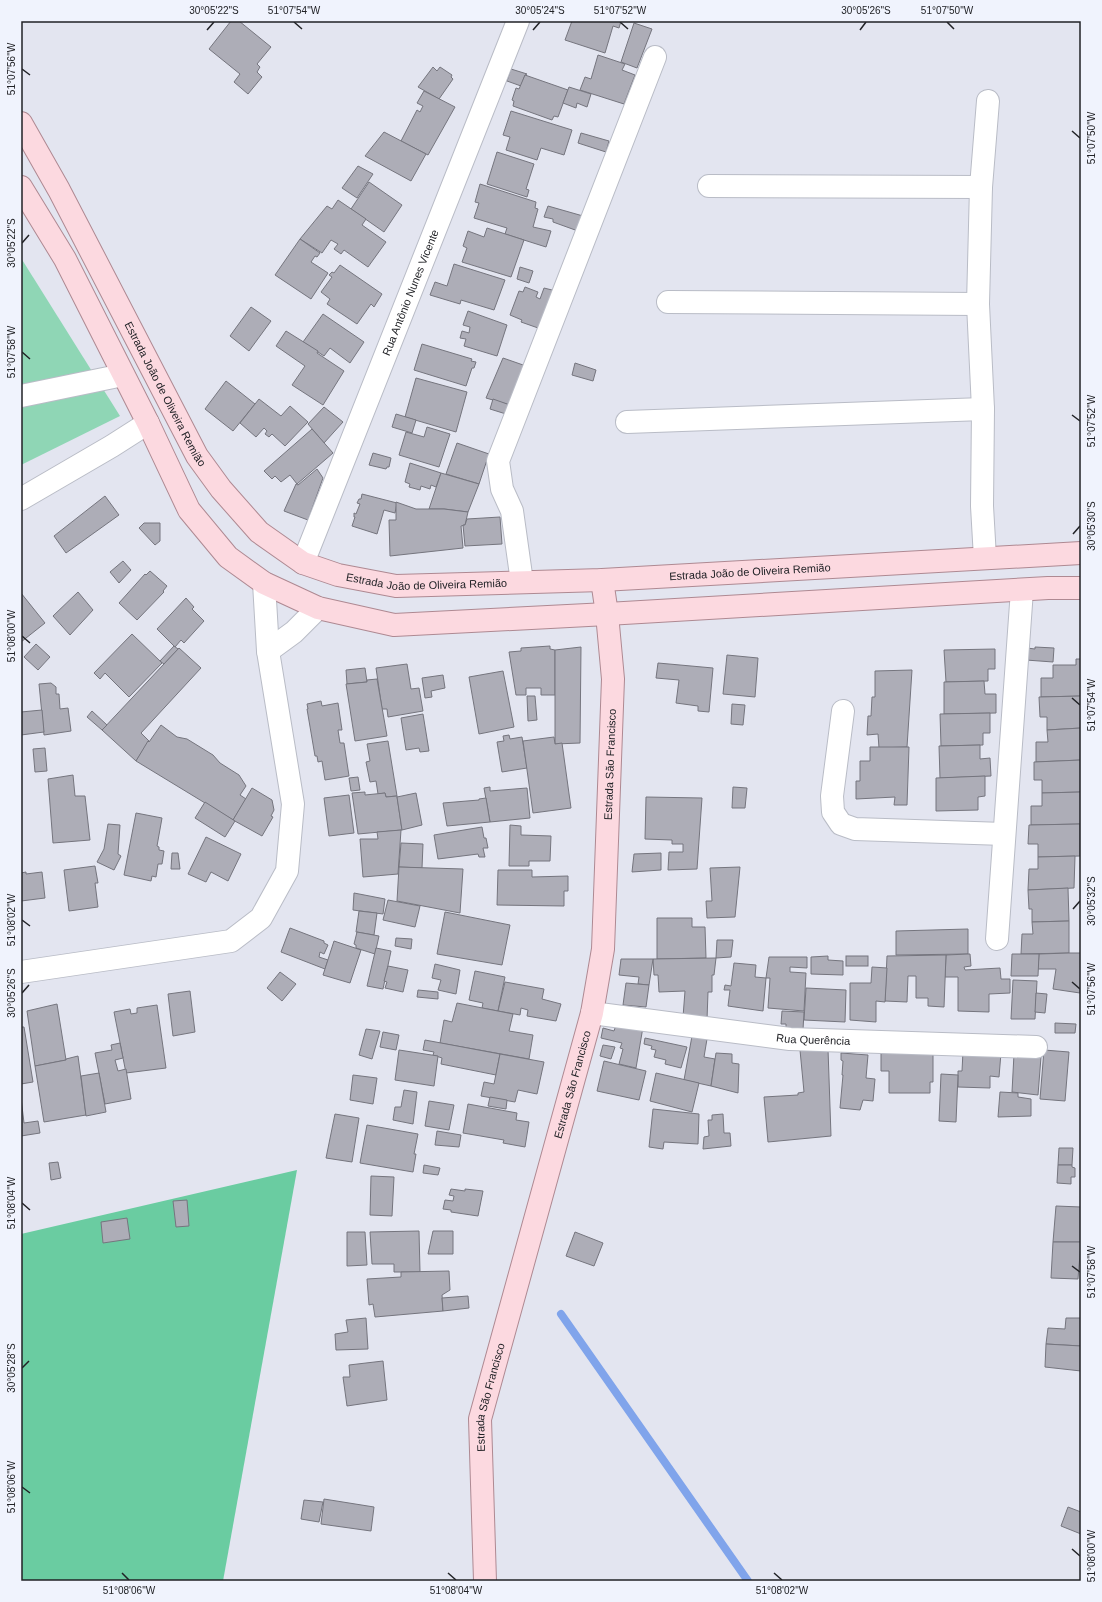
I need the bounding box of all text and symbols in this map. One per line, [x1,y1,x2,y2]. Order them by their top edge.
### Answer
text: 30°05'22"S [189,5,239,16]
text: 51°07'54"W [268,5,321,16]
text: 30°05'24"S [515,5,565,16]
text: 51°07'52"W [594,5,647,16]
text: 30°05'26"S [841,5,891,16]
text: 51°07'50"W [921,5,974,16]
text: 51°07'56"W [6,42,17,95]
text: 51°07'50"W [1086,111,1097,164]
text: 30°05'22"S [6,218,17,268]
street label: Rua Antônio Nunes Vicente [380,228,441,357]
street label: Estrada João de Oliveira Remião [122,320,208,469]
text: 51°07'58"W [6,325,17,378]
text: 51°07'52"W [1086,394,1097,447]
text: 30°05'30"S [1086,501,1097,551]
street label: Estrada João de Oliveira Remião [669,561,831,582]
street label: Estrada João de Oliveira Remião [345,571,507,592]
text: 51°08'00"W [6,609,17,662]
text: 51°07'54"W [1086,678,1097,731]
street label: Estrada São Francisco [602,708,618,820]
text: 30°05'32"S [1086,876,1097,926]
text: 51°08'02"W [6,893,17,946]
text: 51°07'56"W [1086,962,1097,1015]
text: 30°05'26"S [6,968,17,1018]
street label: Estrada São Francisco [552,1029,593,1140]
street label: Rua Querência [776,1031,851,1047]
text: 51°08'04"W [6,1176,17,1229]
text: 51°07'58"W [1086,1245,1097,1298]
street label: Estrada São Francisco [474,1342,507,1452]
text: 30°05'28"S [6,1343,17,1393]
text: 51°08'06"W [6,1460,17,1513]
text: 51°08'00"W [1086,1529,1097,1582]
text: 51°08'06"W [103,1585,156,1596]
text: 51°08'04"W [430,1585,483,1596]
text: 51°08'02"W [756,1585,809,1596]

